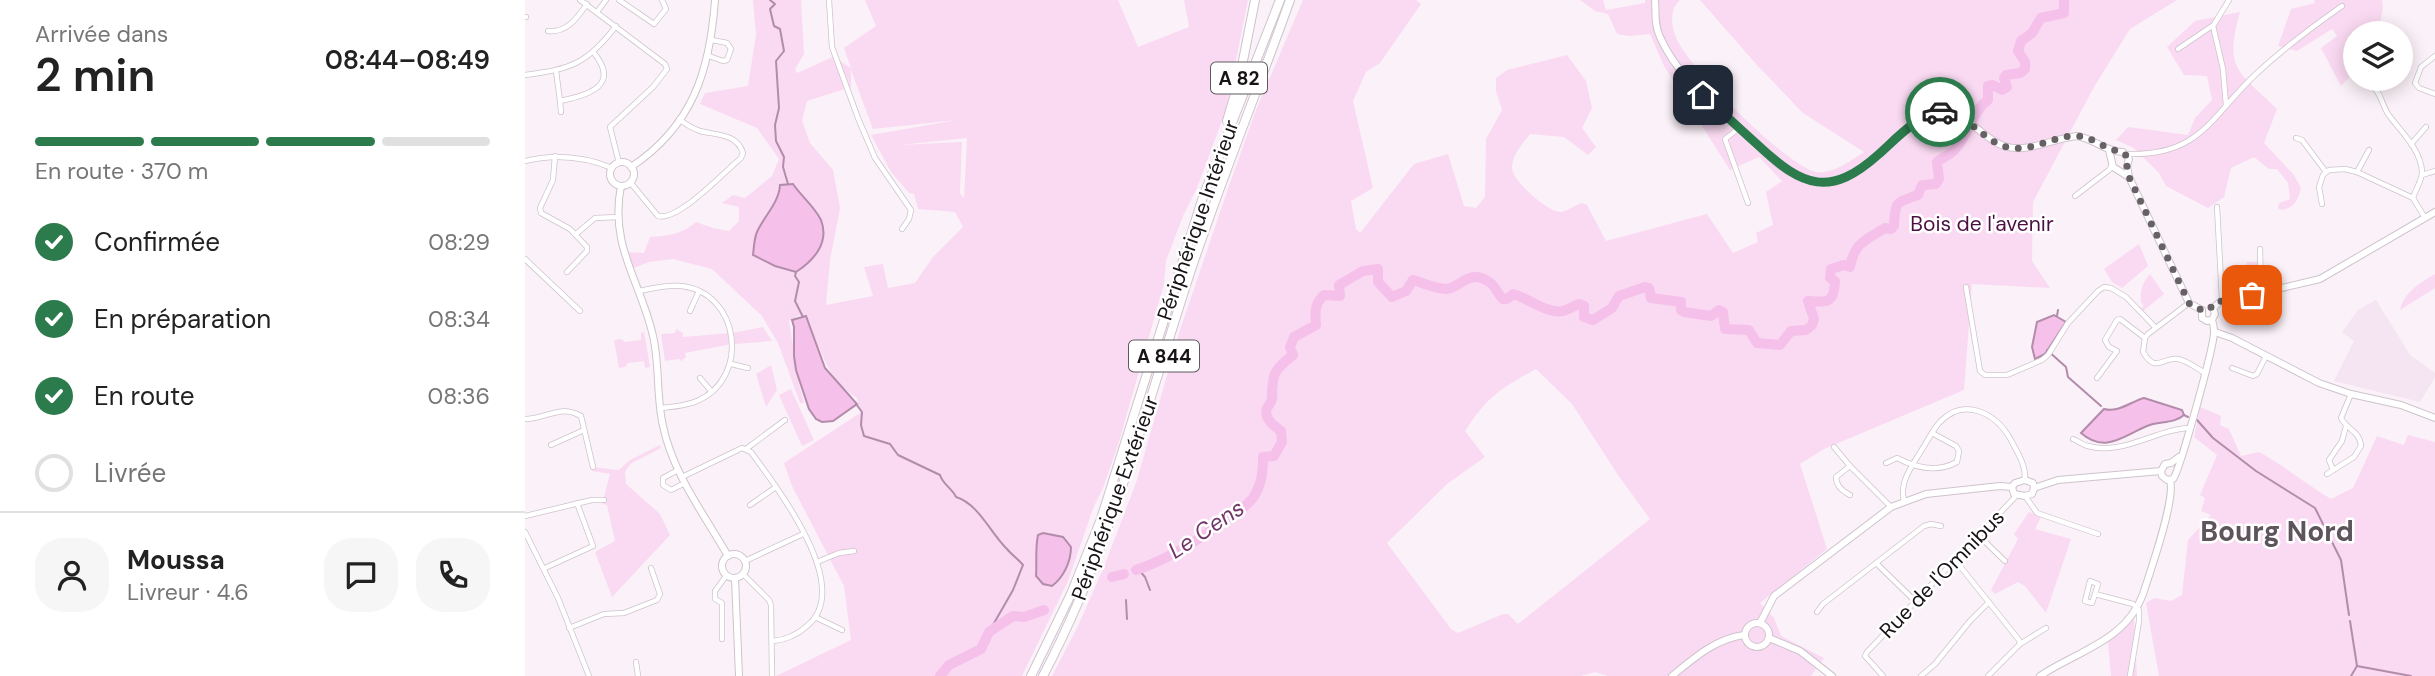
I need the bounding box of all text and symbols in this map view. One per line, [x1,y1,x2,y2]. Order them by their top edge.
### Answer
text: Arrivée dans [35,19,168,49]
map controls [2343,21,2413,91]
button: layers [2343,21,2413,91]
text: 08:44–08:49 [325,43,490,77]
text: 2 min [35,45,155,105]
road number: A 82 [1211,62,1267,94]
pin [1673,65,1733,125]
icon: home [1684,76,1722,114]
courier [1905,77,1975,147]
icon: car [1921,93,1959,131]
street label: Périphérique Intérieur [1151,116,1246,324]
text: En route · 370 m [35,156,208,186]
park label: Bois de l'avenir [1910,210,2054,238]
icon: check [35,223,73,261]
text: Confirmée [94,225,220,259]
text: 08:29 [428,227,490,257]
pin [2222,265,2282,325]
icon: bag [2233,276,2271,314]
icon: check [35,300,73,338]
text: En préparation [94,302,271,336]
text: 08:34 [428,304,490,334]
road number: A 844 [1129,340,1199,372]
icon: check [35,377,73,415]
text: En route [94,379,195,413]
text: 08:36 [428,381,490,411]
street label: Périphérique Extérieur [1065,392,1165,604]
text: Livrée [94,456,166,490]
water label: Le Cens [1162,493,1250,565]
street label: Rue de l'Omnibus [1873,504,2011,644]
district label: Bourg Nord [2200,513,2354,550]
button: person [35,538,109,612]
button: chat [324,538,398,612]
button: phone [416,538,490,612]
text: Moussa [127,543,225,577]
text: Livreur · 4.6 [127,577,249,607]

